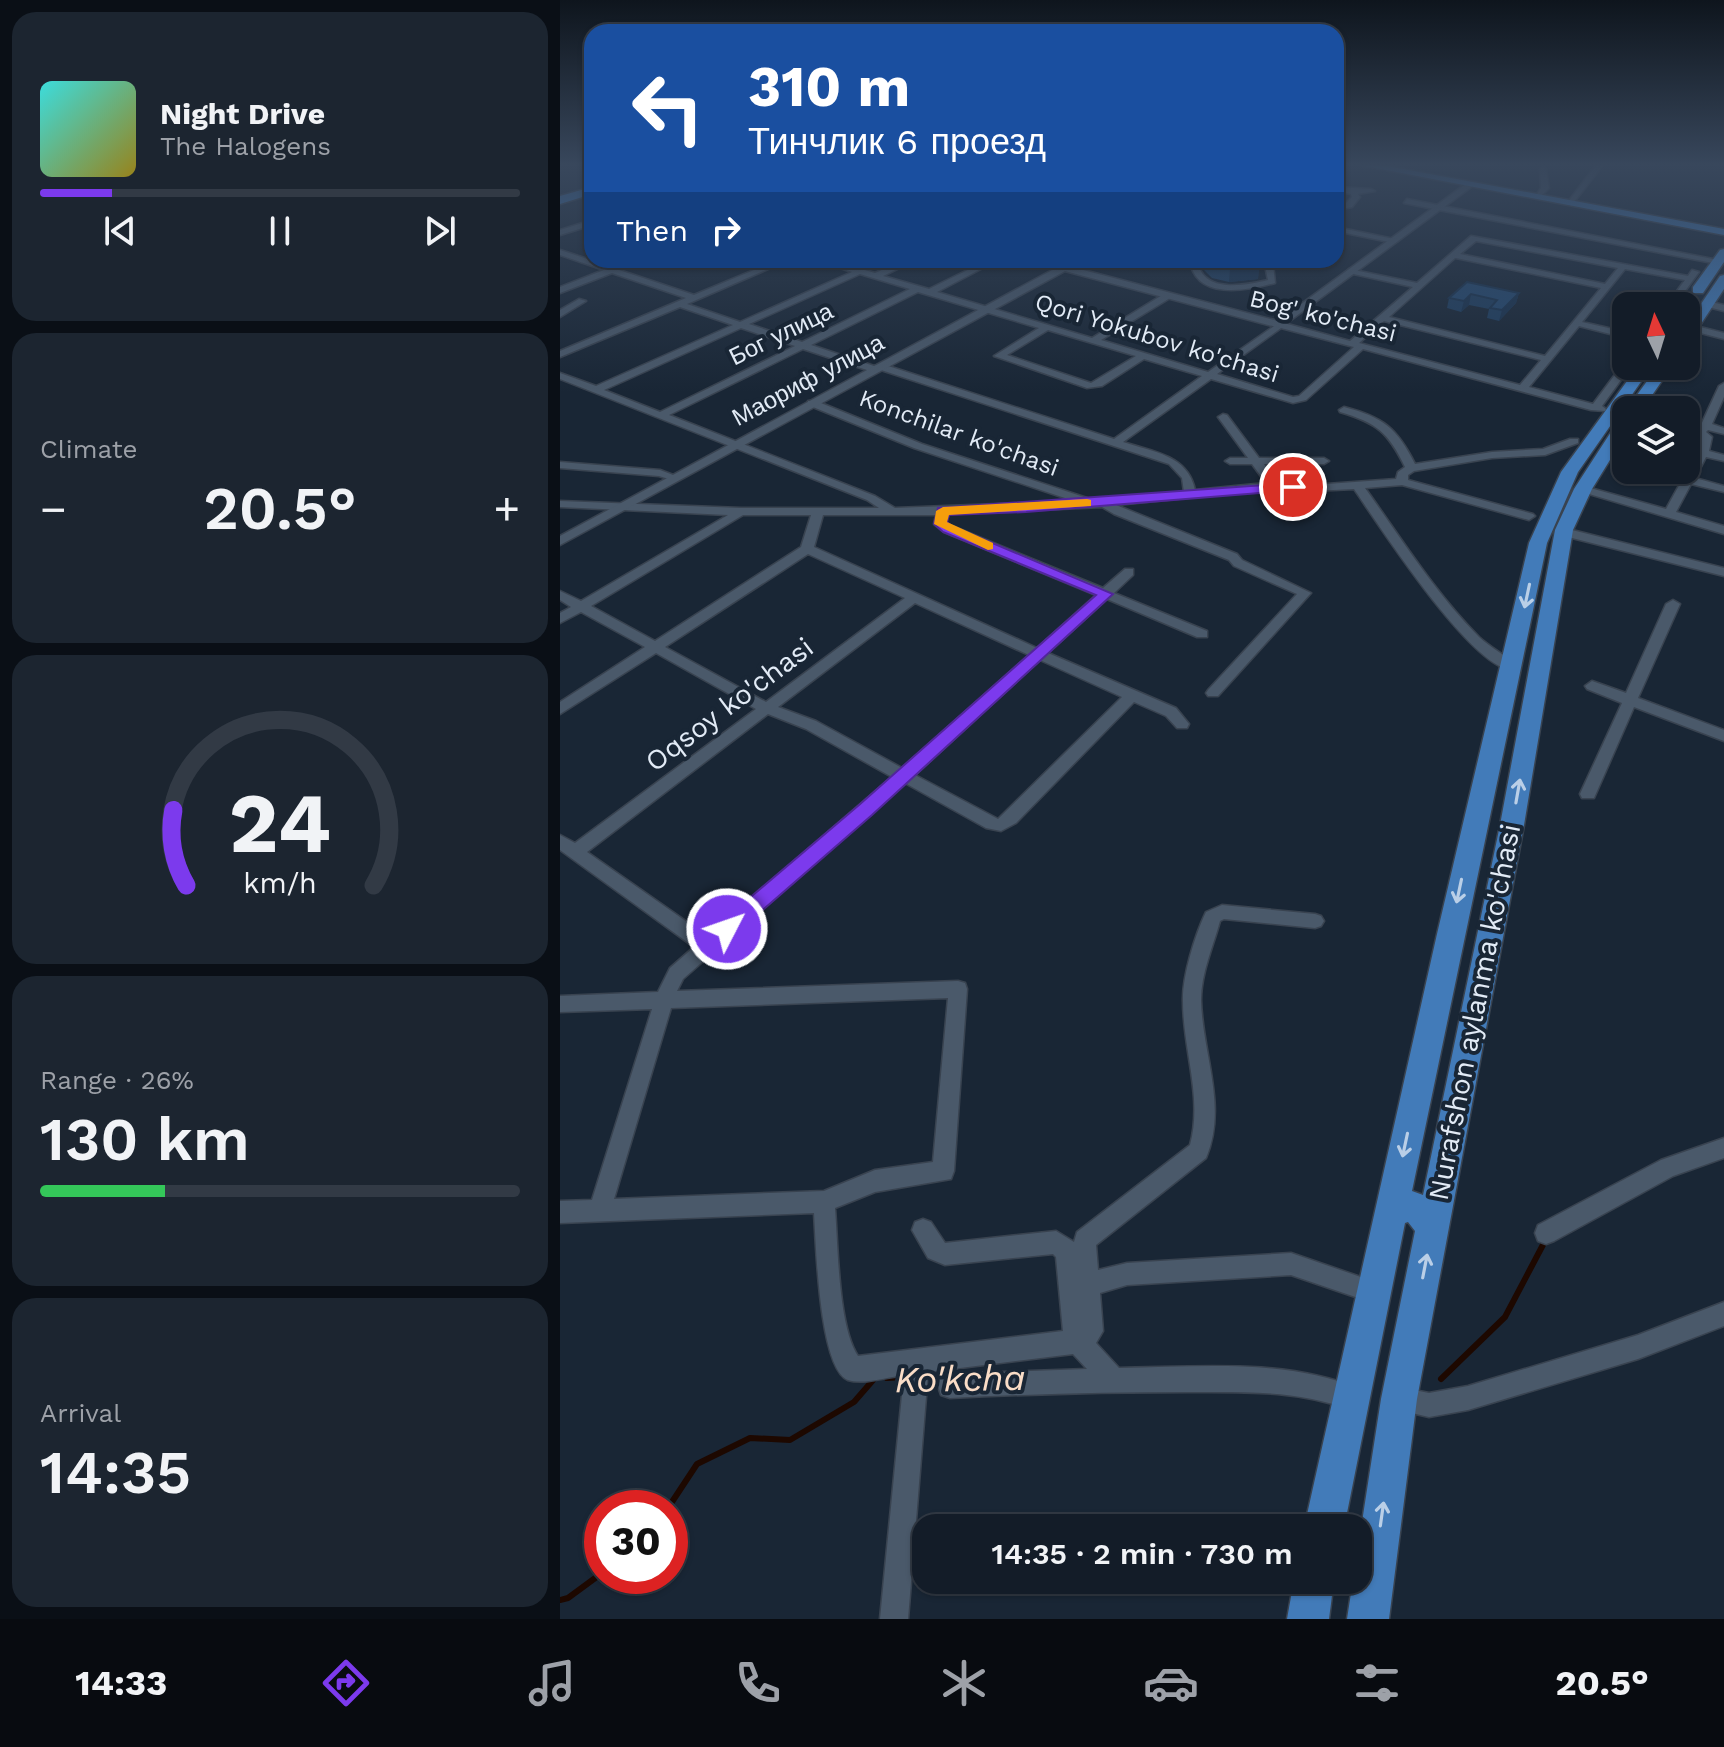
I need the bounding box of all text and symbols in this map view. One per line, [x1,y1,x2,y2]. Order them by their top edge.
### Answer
text: 310 m [748,54,910,120]
icon: left [616,56,720,160]
text: Night Drive [160,96,325,131]
text: Тинчлик 6 проезд [748,121,1046,163]
text: The Halogens [160,131,331,161]
icon: right [704,208,748,252]
icon: previous [98,209,142,253]
icon: pause [258,209,302,253]
icon: next [418,209,462,253]
text: Then [616,213,688,248]
street label: Bog' ko'chasi [1247,284,1399,348]
street label: Qori Yokubov ko'chasi [1032,288,1282,388]
north arrow [1612,292,1700,380]
map controls [1612,292,1700,484]
street label: Бог улица [725,297,838,371]
street label: Маориф улица [727,328,889,432]
street label: Konchilar ko'chasi [855,384,1063,482]
button: layers [1612,396,1700,484]
text: Climate [40,434,138,464]
pin [1259,453,1327,521]
icon: arrive [1271,465,1315,509]
text: 20.5° [203,473,357,544]
text: − [40,483,67,535]
text: + [493,483,520,535]
one-way arrow [1519,583,1534,608]
street label: Oqsoy ko'chasi [639,631,820,778]
text: 24 [229,774,331,871]
one-way arrow [1511,779,1526,804]
street label: Nurafshon aylanma ko'chasi [1422,821,1527,1203]
text: km/h [243,866,317,900]
one-way arrow [1451,878,1466,903]
position arrow [685,887,769,971]
text: Range · 26% [40,1065,194,1095]
text: 130 km [40,1104,250,1175]
one-way arrow [1397,1132,1412,1158]
one-way arrow [1418,1253,1433,1279]
water label: Ko'kcha [894,1357,1026,1401]
text: Arrival [40,1398,121,1428]
text: 14:35 [40,1437,191,1508]
speed limit sign: 30 [584,1490,688,1594]
one-way arrow [1375,1502,1390,1527]
text: 14:35 · 2 min · 730 m [991,1536,1293,1571]
icon: directions [318,1655,374,1711]
icon: music [524,1655,580,1711]
icon: phone [730,1655,786,1711]
icon: climate [936,1655,992,1711]
icon: car [1143,1655,1199,1711]
icon: filters [1349,1655,1405,1711]
text: 14:33 [75,1662,167,1704]
text: 20.5° [1555,1662,1649,1704]

